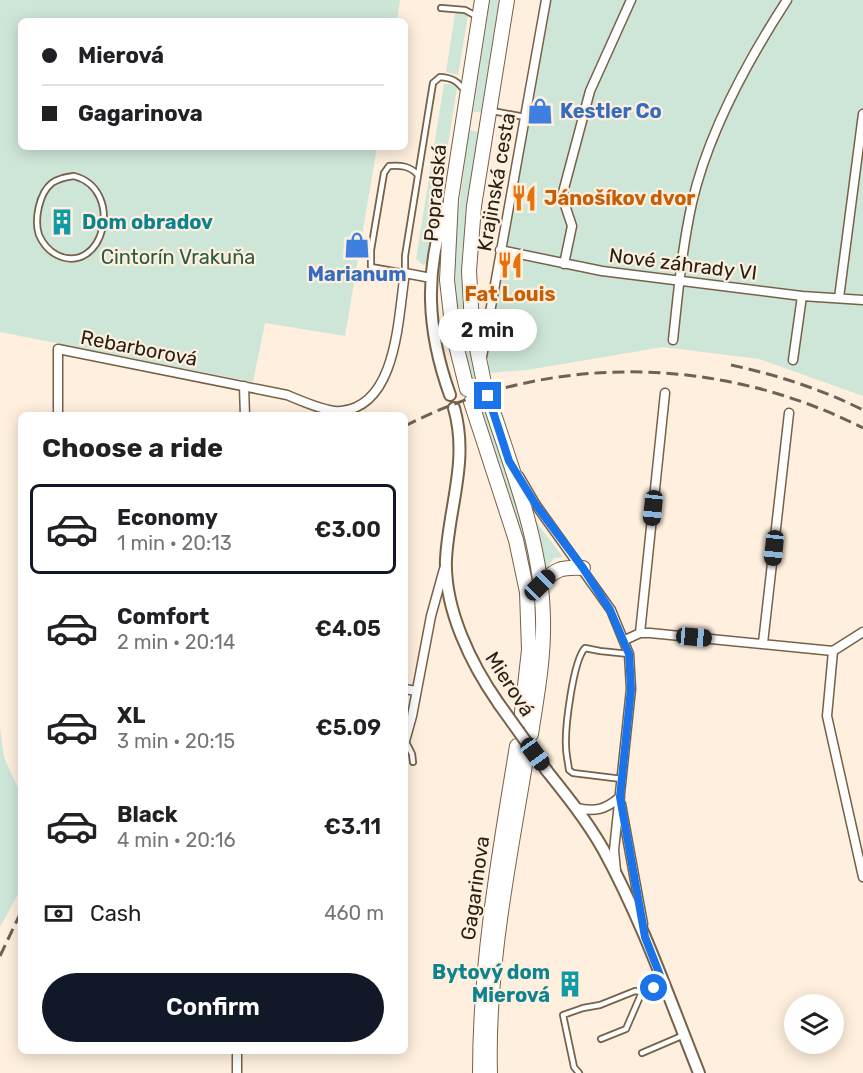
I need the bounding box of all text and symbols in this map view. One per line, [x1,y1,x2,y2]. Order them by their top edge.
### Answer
text: Mierová [78,42,164,69]
shop icon: Kestler Co [525,96,555,126]
place label: Kestler Co [560,99,662,123]
text: Gagarinova [78,100,203,127]
street label: Krajinská cesta [472,111,520,253]
street label: Popradská [419,143,451,243]
restaurant icon: Jánošíkov dvor [509,183,539,213]
place label: Jánošíkov dvor [544,186,695,210]
building icon: Dom obradov [47,207,77,237]
place label: Dom obradov [82,210,213,234]
shop icon: Marianum [342,230,372,260]
street label: Nové záhrady VI [608,243,758,285]
park label: Cintorín Vrakuňa [101,245,255,269]
restaurant icon: Fat Louis [495,250,525,280]
place label: Marianum [308,262,406,286]
place label: Fat Louis [465,282,555,306]
callout: 2 min [438,309,538,351]
text: 2 min [461,318,514,342]
street label: Rebarborová [79,325,199,371]
route end [474,382,501,409]
text: Choose a ride [42,432,223,464]
car [642,489,664,527]
icon: car [45,502,99,556]
text: Economy [117,504,218,531]
text: €3.00 [315,516,381,543]
car [763,529,785,567]
text: 1 min · 20:13 [117,531,232,555]
car [521,566,559,604]
icon: car [45,601,99,655]
text: Comfort [117,603,209,630]
text: €4.05 [315,615,381,642]
car [675,626,713,648]
text: 2 min · 20:14 [117,630,235,654]
street label: Mierová [480,647,540,721]
icon: car [45,700,99,754]
text: XL [117,702,145,729]
text: €5.09 [316,714,381,741]
text: 3 min · 20:15 [117,729,235,753]
car [517,734,553,774]
icon: car [45,799,99,853]
text: Black [117,801,178,828]
text: €3.11 [324,813,381,840]
text: 4 min · 20:16 [117,828,236,852]
street label: Gagarinova [456,834,494,942]
icon: cash [42,897,75,930]
text: Cash [90,900,141,927]
text: 460 m [324,901,384,925]
place label: Bytový dom Mierová [432,960,550,1007]
building icon: Bytový dom Mierová [555,969,585,999]
button: Confirm [42,973,384,1042]
route start [640,974,667,1001]
map controls [784,994,844,1054]
button: layers [784,994,844,1054]

